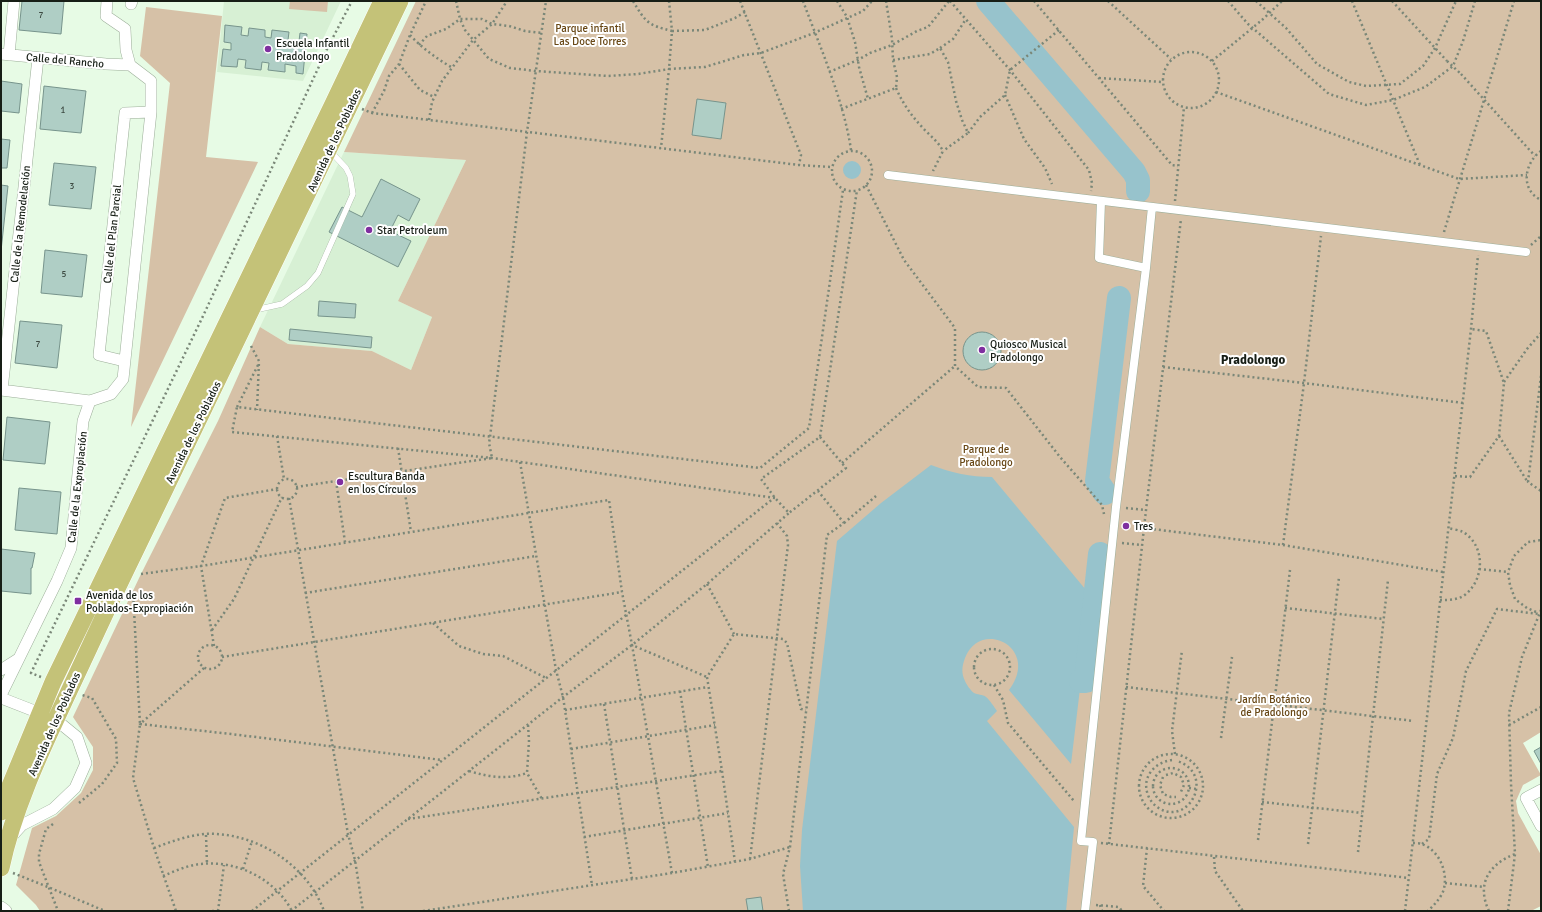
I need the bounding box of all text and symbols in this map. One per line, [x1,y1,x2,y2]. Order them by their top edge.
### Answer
house number: 7 [39,10,44,21]
park label: Parque infantil Las Doce Torres [554,22,627,48]
place label: Escuela Infantil Pradolongo [276,37,350,63]
marker: Escuela Infantil Pradolongo [263,44,273,54]
street label: Calle del Rancho [25,51,105,70]
street label: Avenida de los Poblados [305,86,364,194]
house number: 1 [61,105,66,116]
street label: Calle de la Remodelación [8,165,33,283]
house number: 3 [70,181,75,192]
street label: Calle del Plan Parcial [101,184,124,284]
place label: Star Petroleum [377,224,447,237]
marker: Star Petroleum [364,225,374,235]
house number: 5 [62,269,67,280]
place label: Quiosco Musical Pradolongo [990,338,1067,364]
house number: 7 [36,339,41,350]
marker: Quiosco Musical Pradolongo [977,345,987,355]
district label: Pradolongo [1221,352,1285,368]
street label: Avenida de los Poblados [163,379,224,485]
street label: Calle de la Expropiación [65,431,90,544]
park label: Parque de Pradolongo [959,443,1013,469]
place label: Escultura Banda en los Círculos [348,470,425,496]
marker: Escultura Banda en los Círculos [335,477,345,487]
place label: Tres [1134,520,1153,533]
marker: Tres [1121,521,1131,531]
place label: Avenida de los Poblados-Expropiación [86,589,193,615]
marker: Avenida de los Poblados-Expropiación [73,596,83,606]
street label: Avenida de los Poblados [26,670,83,778]
park label: Jardín Botánico de Pradolongo [1238,693,1311,719]

